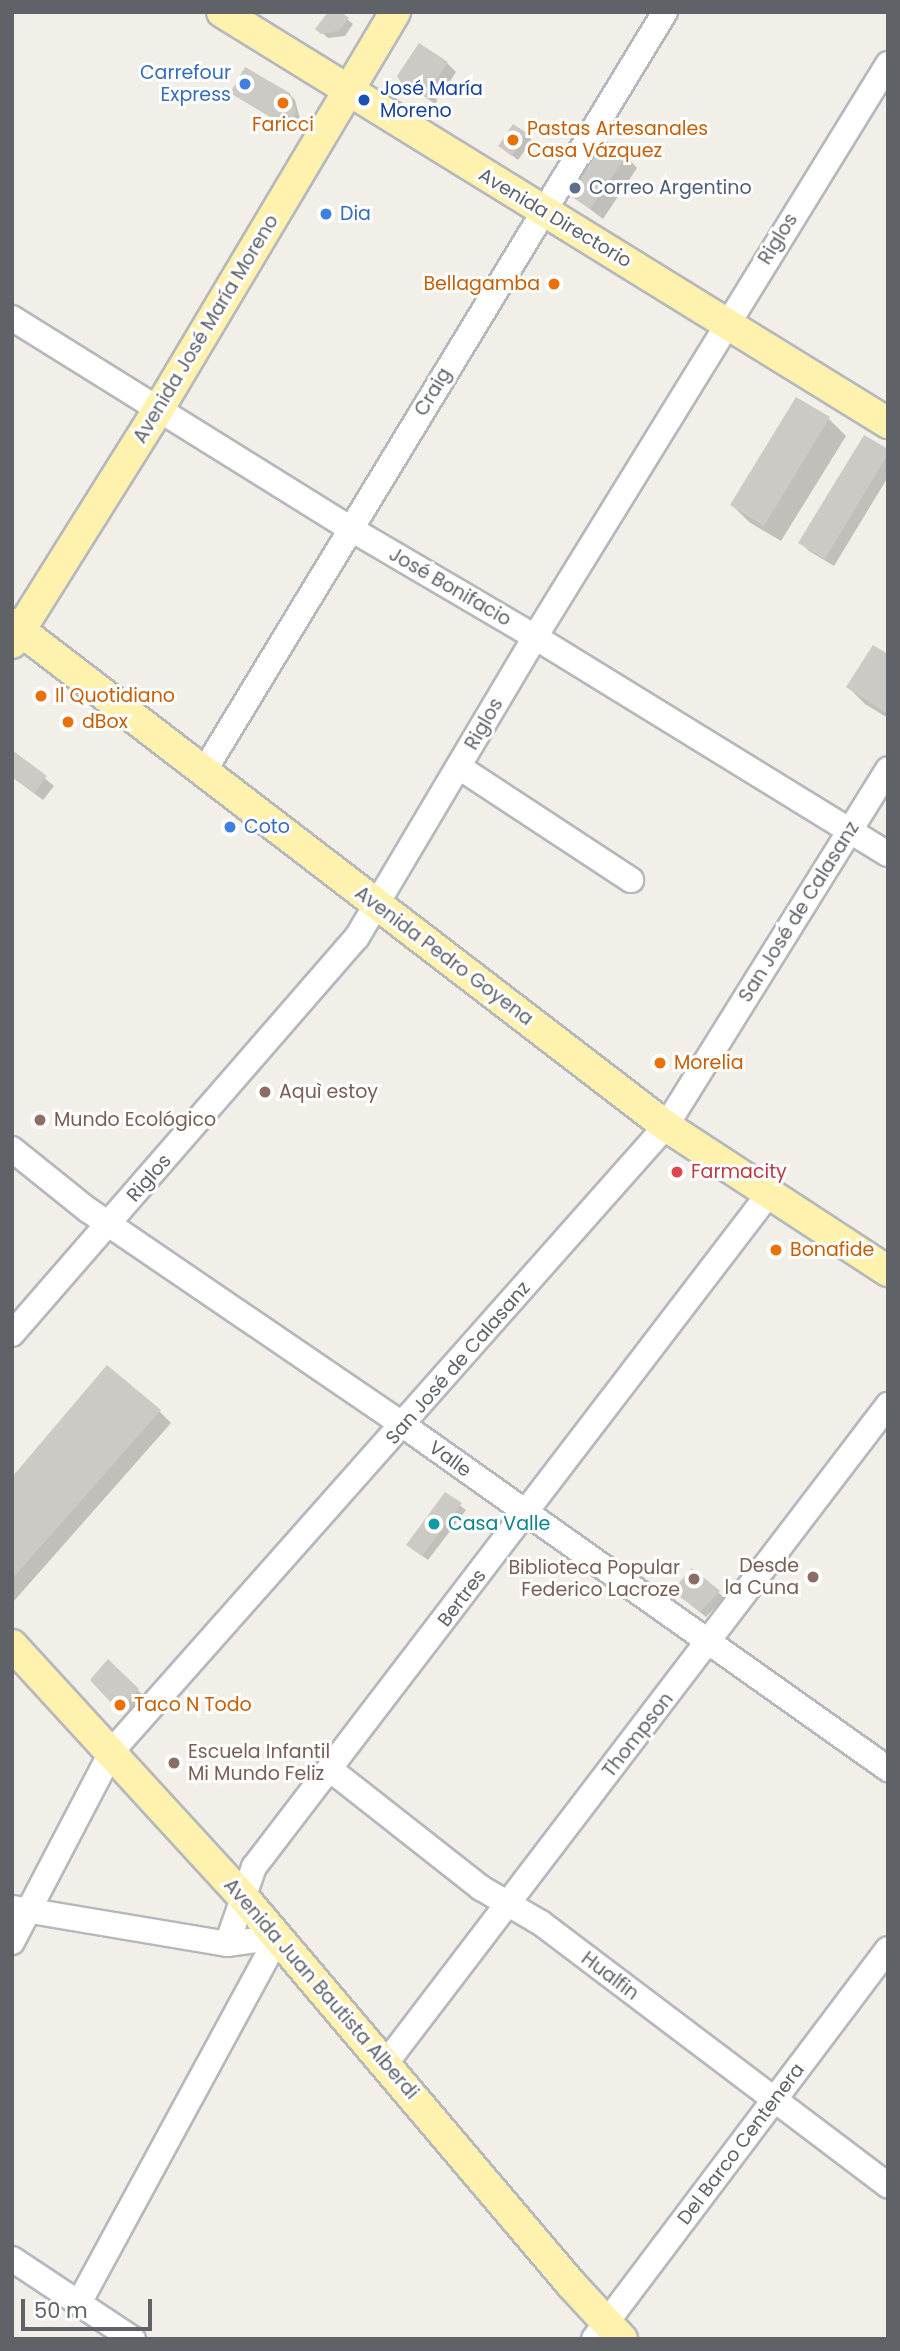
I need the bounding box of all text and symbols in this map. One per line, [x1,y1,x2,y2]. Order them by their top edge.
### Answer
place label: Carrefour Express [140,62,231,106]
marker: Carrefour Express [237,76,253,92]
place label: José María Moreno [380,78,483,122]
marker: José María Moreno [354,90,374,110]
marker: Faricci [275,95,291,111]
place label: Faricci [252,114,314,136]
place label: Pastas Artesanales Casa Vázquez [527,118,708,162]
marker: Pastas Artesanales Casa Vázquez [505,132,521,148]
street label: Avenida Directorio [474,163,636,273]
place label: Correo Argentino [589,177,752,199]
marker: Correo Argentino [567,180,583,196]
place label: Dia [340,203,371,225]
marker: Dia [318,206,334,222]
street label: Riglos [754,209,802,269]
street label: Avenida José María Moreno [129,211,283,447]
place label: Bellagamba [423,273,540,295]
marker: Bellagamba [546,276,562,292]
street label: Craig [410,364,456,420]
street label: José Bonifacio [385,543,515,631]
place label: Il Quotidiano [55,685,175,707]
marker: Il Quotidiano [33,688,49,704]
street label: Riglos [460,694,508,754]
place label: dBox [82,711,128,733]
marker: dBox [60,714,76,730]
place label: Coto [244,816,290,838]
street label: San José de Calasanz [734,818,864,1006]
marker: Coto [222,819,238,835]
street label: Avenida Pedro Goyena [350,882,538,1030]
place label: Morelia [674,1052,744,1074]
marker: Morelia [652,1055,668,1071]
place label: Aquì estoy [279,1081,378,1103]
marker: Aquì estoy [257,1084,273,1100]
place label: Mundo Ecológico [54,1109,216,1131]
marker: Mundo Ecológico [32,1112,48,1128]
street label: Riglos [122,1149,176,1207]
place label: Farmacity [691,1161,787,1183]
marker: Farmacity [669,1164,685,1180]
place label: Bonafide [790,1239,874,1261]
marker: Bonafide [768,1242,784,1258]
street label: San José de Calasanz [381,1277,535,1449]
street label: Valle [424,1436,476,1482]
place label: Casa Valle [448,1513,550,1535]
marker: Casa Valle [426,1516,442,1532]
place label: Desde la Cuna [725,1555,799,1599]
place label: Biblioteca Popular Federico Lacroze [508,1557,680,1601]
street label: Bertres [433,1565,491,1631]
marker: Desde la Cuna [805,1569,821,1585]
marker: Biblioteca Popular Federico Lacroze [686,1571,702,1587]
street label: Thompson [598,1688,678,1782]
place label: Taco N Todo [134,1694,252,1716]
marker: Taco N Todo [112,1697,128,1713]
place label: Escuela Infantil Mi Mundo Feliz [188,1741,330,1785]
marker: Escuela Infantil Mi Mundo Feliz [166,1755,182,1771]
street label: Avenida Juan Bautista Alberdi [219,1874,423,2104]
street label: Hualfin [577,1947,643,2005]
street label: Del Barco Centenera [673,2059,809,2229]
scale bar [24,2284,156,2328]
text: 50 m [34,2296,88,2325]

